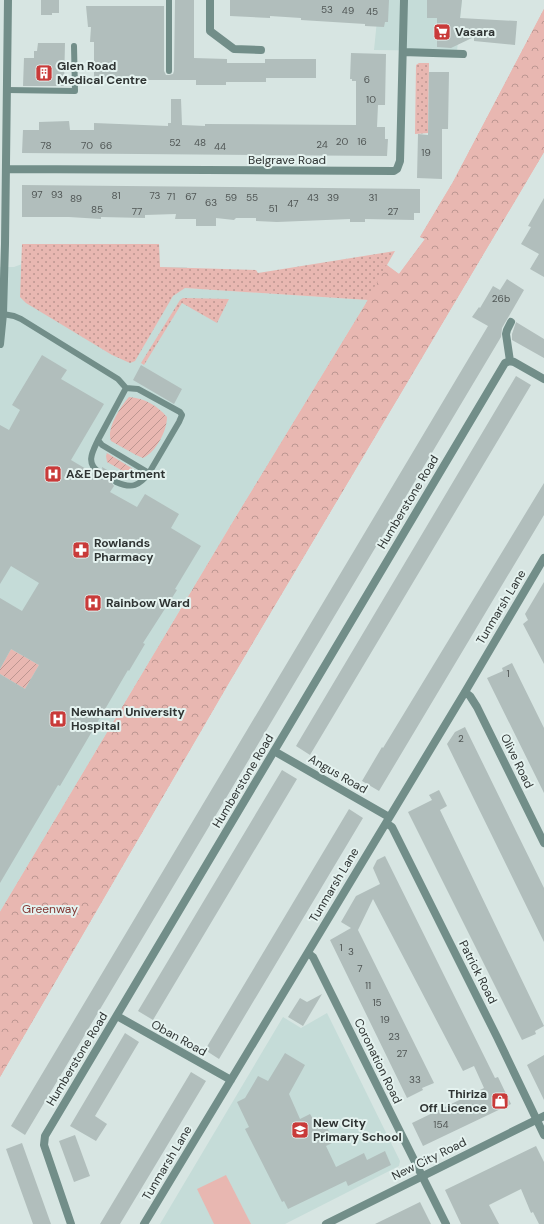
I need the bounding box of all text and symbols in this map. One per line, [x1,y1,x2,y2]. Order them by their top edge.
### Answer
house number: 53 [321,3,333,16]
house number: 49 [342,4,354,17]
house number: 45 [366,5,378,18]
supermarket icon: Vasara [432,22,452,42]
place label: Vasara [455,24,495,40]
place label: Glen Road Medical Centre [57,58,147,88]
building icon: Glen Road Medical Centre [34,63,54,83]
house number: 6 [364,73,370,86]
house number: 10 [366,93,376,106]
house number: 20 [336,135,348,148]
house number: 16 [357,135,367,148]
house number: 52 [169,136,181,149]
house number: 48 [194,136,206,149]
house number: 24 [316,138,328,151]
house number: 78 [40,139,52,152]
house number: 70 [81,139,93,152]
house number: 66 [100,139,112,152]
house number: 44 [214,140,226,153]
house number: 19 [421,146,431,159]
street label: Belgrave Road [248,152,326,168]
house number: 97 [31,188,43,201]
house number: 93 [51,188,63,201]
house number: 81 [112,189,121,202]
house number: 73 [150,189,161,202]
house number: 71 [167,190,175,203]
house number: 67 [185,190,197,203]
house number: 59 [225,191,237,204]
house number: 55 [246,191,258,204]
house number: 43 [307,191,319,204]
house number: 39 [327,191,339,204]
house number: 31 [369,191,377,204]
house number: 89 [70,192,82,205]
house number: 63 [205,196,217,209]
house number: 47 [287,197,299,210]
house number: 51 [268,202,278,215]
house number: 85 [91,203,103,216]
house number: 77 [132,205,142,218]
house number: 27 [388,205,398,218]
house number: 26b [492,292,510,305]
street label: Humberstone Road [374,452,442,552]
hospital icon: A&E Department [43,464,63,484]
place label: A&E Department [66,466,166,482]
place label: Rowlands Pharmacy [94,535,154,565]
pharmacy icon: Rowlands Pharmacy [71,540,91,560]
street label: Tunmarsh Lane [472,567,530,647]
hospital icon: Rainbow Ward [83,593,103,613]
place label: Rainbow Ward [106,595,190,611]
house number: 1 [506,667,510,680]
place label: Newham University Hospital [71,704,186,734]
hospital icon: Newham University Hospital [48,709,68,729]
street label: Humberstone Road [209,731,277,831]
street label: Olive Road [497,731,537,791]
house number: 2 [458,732,464,745]
street label: Angus Road [306,751,370,797]
street label: Tunmarsh Lane [305,845,363,925]
park label: Greenway [22,901,78,917]
street label: Patrick Road [455,938,501,1006]
house number: 1 [339,941,343,954]
house number: 3 [348,945,354,958]
house number: 7 [357,962,363,975]
house number: 11 [365,979,371,992]
house number: 15 [372,996,382,1009]
street label: Humberstone Road [43,1009,111,1109]
house number: 19 [380,1013,390,1026]
street label: Oban Road [148,1016,210,1060]
street label: Coronation Road [350,1016,406,1106]
house number: 23 [388,1030,400,1043]
house number: 27 [397,1047,407,1060]
house number: 33 [409,1073,421,1086]
place label: Thiriza Off Licence [419,1086,487,1116]
shop icon: Thiriza Off Licence [490,1091,510,1111]
place label: New City Primary School [313,1115,402,1145]
house number: 154 [433,1118,449,1131]
school or university icon: New City Primary School [290,1120,310,1140]
street label: Tunmarsh Lane [138,1123,196,1203]
street label: New City Road [389,1134,469,1184]

